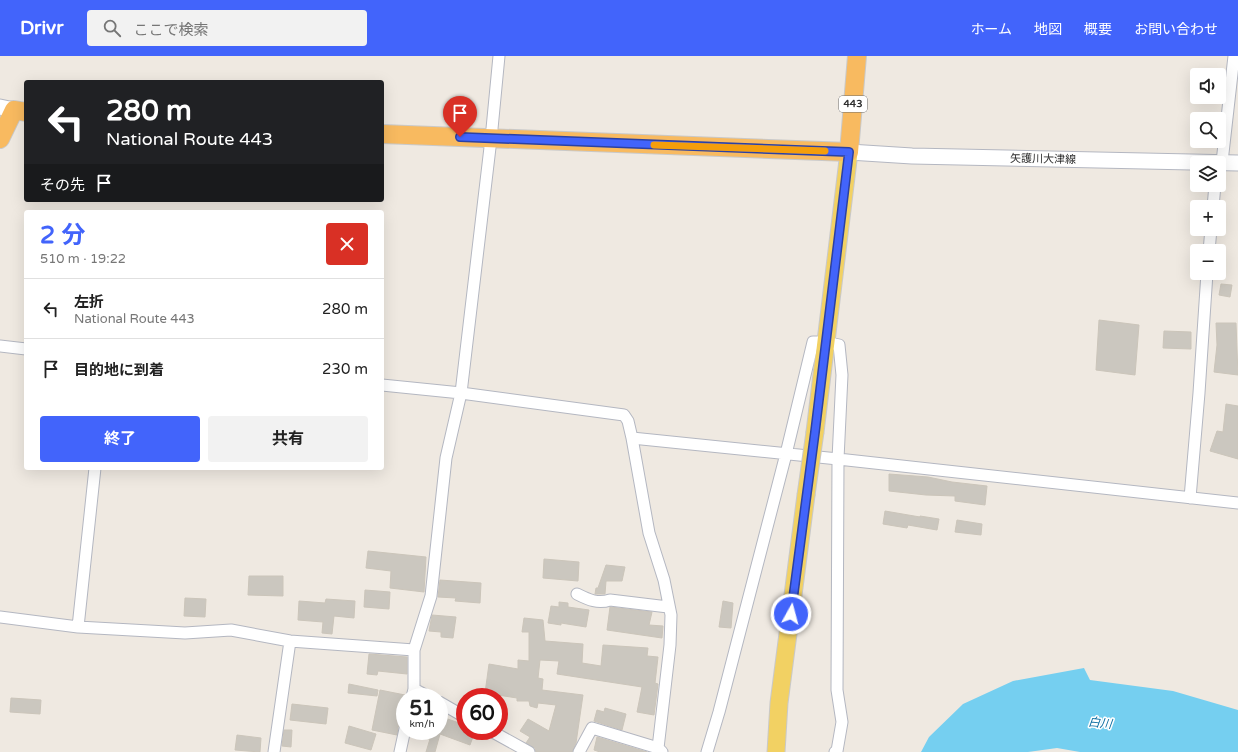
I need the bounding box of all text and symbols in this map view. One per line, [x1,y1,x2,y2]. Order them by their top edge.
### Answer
search box [87,10,367,46]
text: Drivr [20,17,63,39]
icon: search [101,17,123,39]
text: ここで検索 [133,21,208,39]
text: ホーム [970,21,1012,38]
text: 地図 [1034,21,1062,38]
text: 概要 [1084,21,1112,38]
text: お問い合わせ [1134,21,1218,38]
map controls [1190,68,1226,280]
button: sound [1190,68,1226,104]
text: 280 m [106,94,192,128]
icon: left [40,96,92,148]
pin [443,96,477,137]
road number: 443 [839,96,867,112]
icon: arrive [449,102,471,124]
button: search [1190,112,1226,148]
text: National Route 443 [106,128,273,150]
street label: 矢護川大津線 [1010,152,1076,166]
button: layers [1190,156,1226,192]
icon: arrive [93,172,115,194]
text: その先 [40,176,85,194]
button: + [1190,200,1226,236]
text: 2 分 [40,221,85,250]
button: close [326,223,368,265]
button: − [1190,244,1226,280]
text: 510 m · 19:22 [40,251,126,267]
text: 左折 [74,293,104,311]
icon: left [40,298,62,320]
text: 280 m [322,300,368,318]
text: National Route 443 [74,311,195,327]
icon: arrive [40,358,62,380]
text: 230 m [322,360,368,378]
text: 目的地に到着 [74,361,164,379]
button: 終了 [40,416,200,462]
button: 共有 [208,416,368,462]
position arrow [770,593,812,635]
speed limit sign: 60 [456,688,508,740]
text: 51 [409,697,435,721]
water label: 白川 [1087,715,1115,731]
text: km/h [409,718,435,730]

